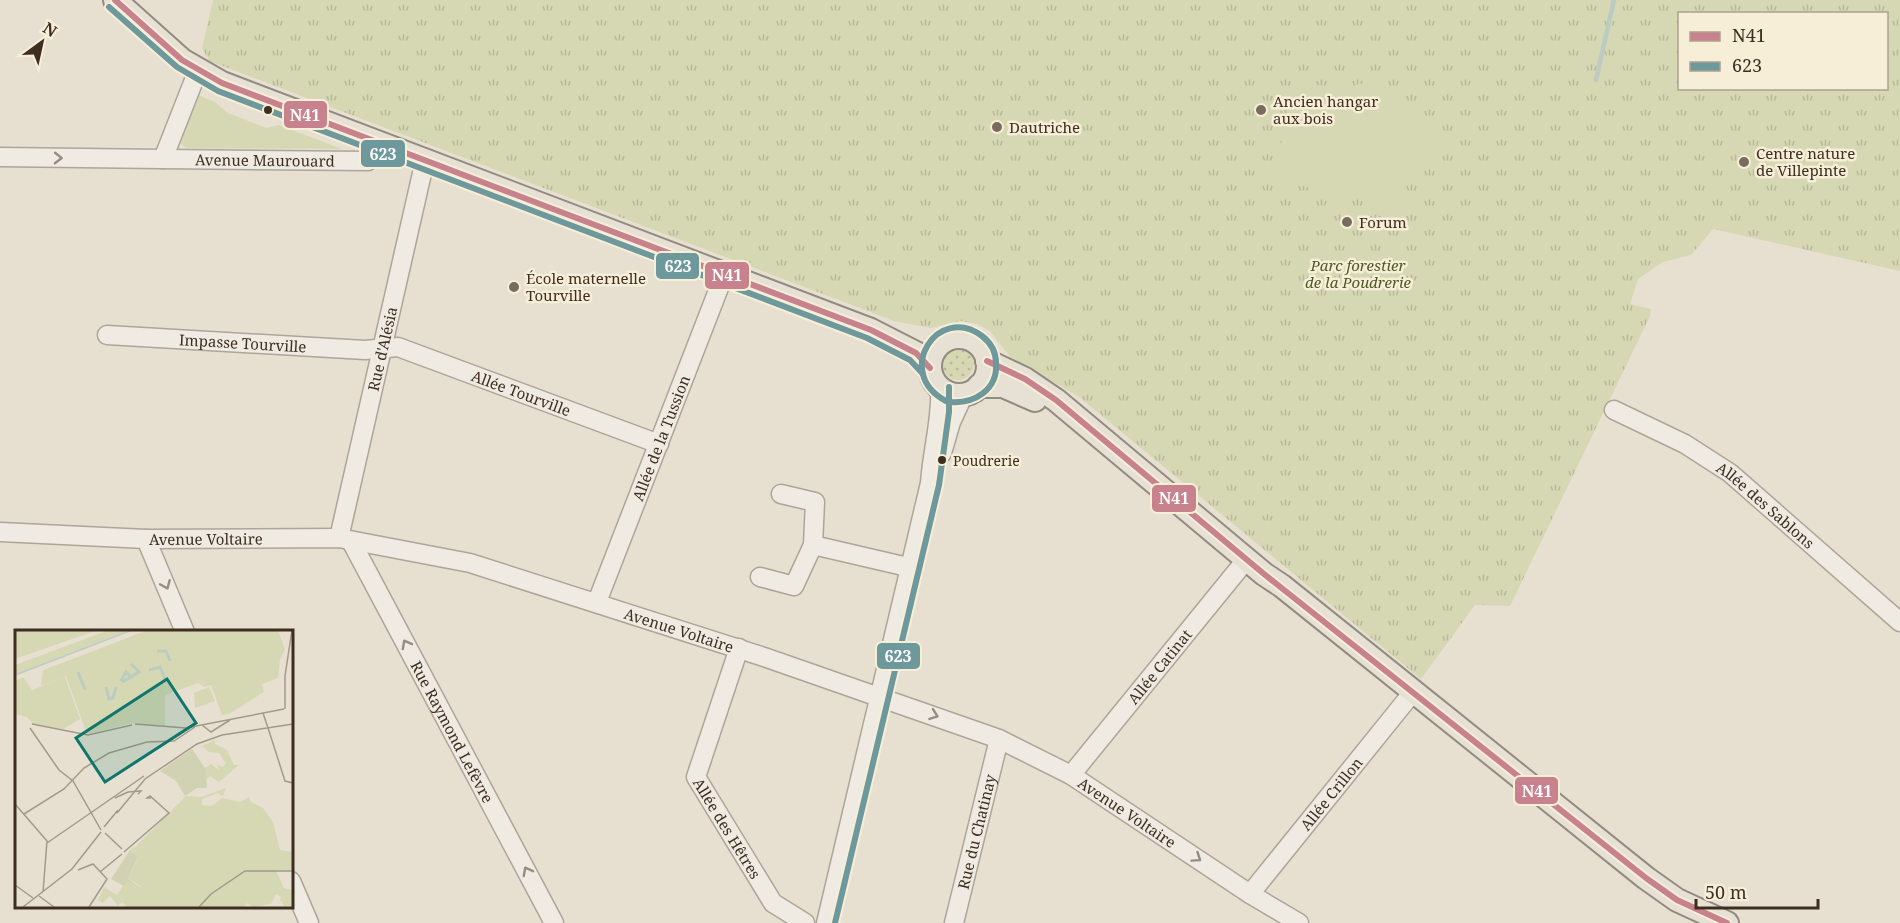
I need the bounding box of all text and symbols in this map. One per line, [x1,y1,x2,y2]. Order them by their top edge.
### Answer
north arrow [12,12,72,72]
legend [1678,12,1888,90]
text: N [39,17,62,42]
text: N41 [1732,23,1766,47]
text: 623 [1732,53,1762,77]
place label: Ancien hangar aux bois [1273,91,1378,128]
line badge: N41 [283,100,328,129]
marker: Ancien hangar aux bois [1254,103,1268,117]
unlabelled marker [262,104,274,116]
text: N41 [290,104,320,126]
place label: Dautriche [1009,117,1080,137]
marker: Dautriche [990,120,1004,134]
line badge: 623 [360,139,406,168]
text: 623 [369,143,397,165]
place label: Centre nature de Villepinte [1756,143,1855,180]
street label: Avenue Maurouard [195,149,335,171]
one-way arrow [54,152,63,164]
marker: Centre nature de Villepinte [1737,155,1751,169]
place label: Forum [1359,212,1407,232]
marker: Forum [1340,215,1354,229]
line badge: 623 [655,252,700,280]
text: 623 [664,255,692,277]
park label: Parc forestier de la Poudrerie [1305,255,1412,292]
line badge: N41 [704,261,750,290]
text: N41 [712,264,742,286]
place label: École maternelle Tourville [526,268,646,305]
marker: École maternelle Tourville [507,280,521,294]
street label: Rue d'Alésia [363,305,401,393]
street label: Impasse Tourville [179,329,307,357]
street label: Allée Tourville [469,365,574,420]
street label: Allée de la Tussion [627,372,694,504]
place label: Poudrerie [953,451,1020,470]
marker: Poudrerie [936,454,948,466]
street label: Allée des Sablons [1713,457,1819,553]
line badge: N41 [1151,484,1197,513]
text: N41 [1159,487,1189,509]
street label: Avenue Voltaire [149,528,263,549]
one-way arrow [158,579,170,590]
street label: Avenue Voltaire [622,603,736,657]
street label: Allée Catinat [1123,625,1196,708]
inset map [15,630,292,908]
one-way arrow [402,639,413,650]
line badge: 623 [876,642,921,670]
text: 623 [884,645,912,667]
street label: Rue Raymond Lefèvre [406,657,498,806]
one-way arrow [928,708,939,721]
street label: Allée Crillon [1295,753,1367,834]
street label: Rue du Chatinay [953,772,1000,891]
street label: Avenue Voltaire [1074,773,1180,852]
street label: Allée des Hêtres [689,774,766,883]
line badge: N41 [1514,776,1559,805]
text: N41 [1522,780,1552,802]
one-way arrow [1190,851,1201,862]
one-way arrow [523,867,534,878]
scale bar [1696,872,1818,910]
text: 50 m [1705,880,1747,904]

